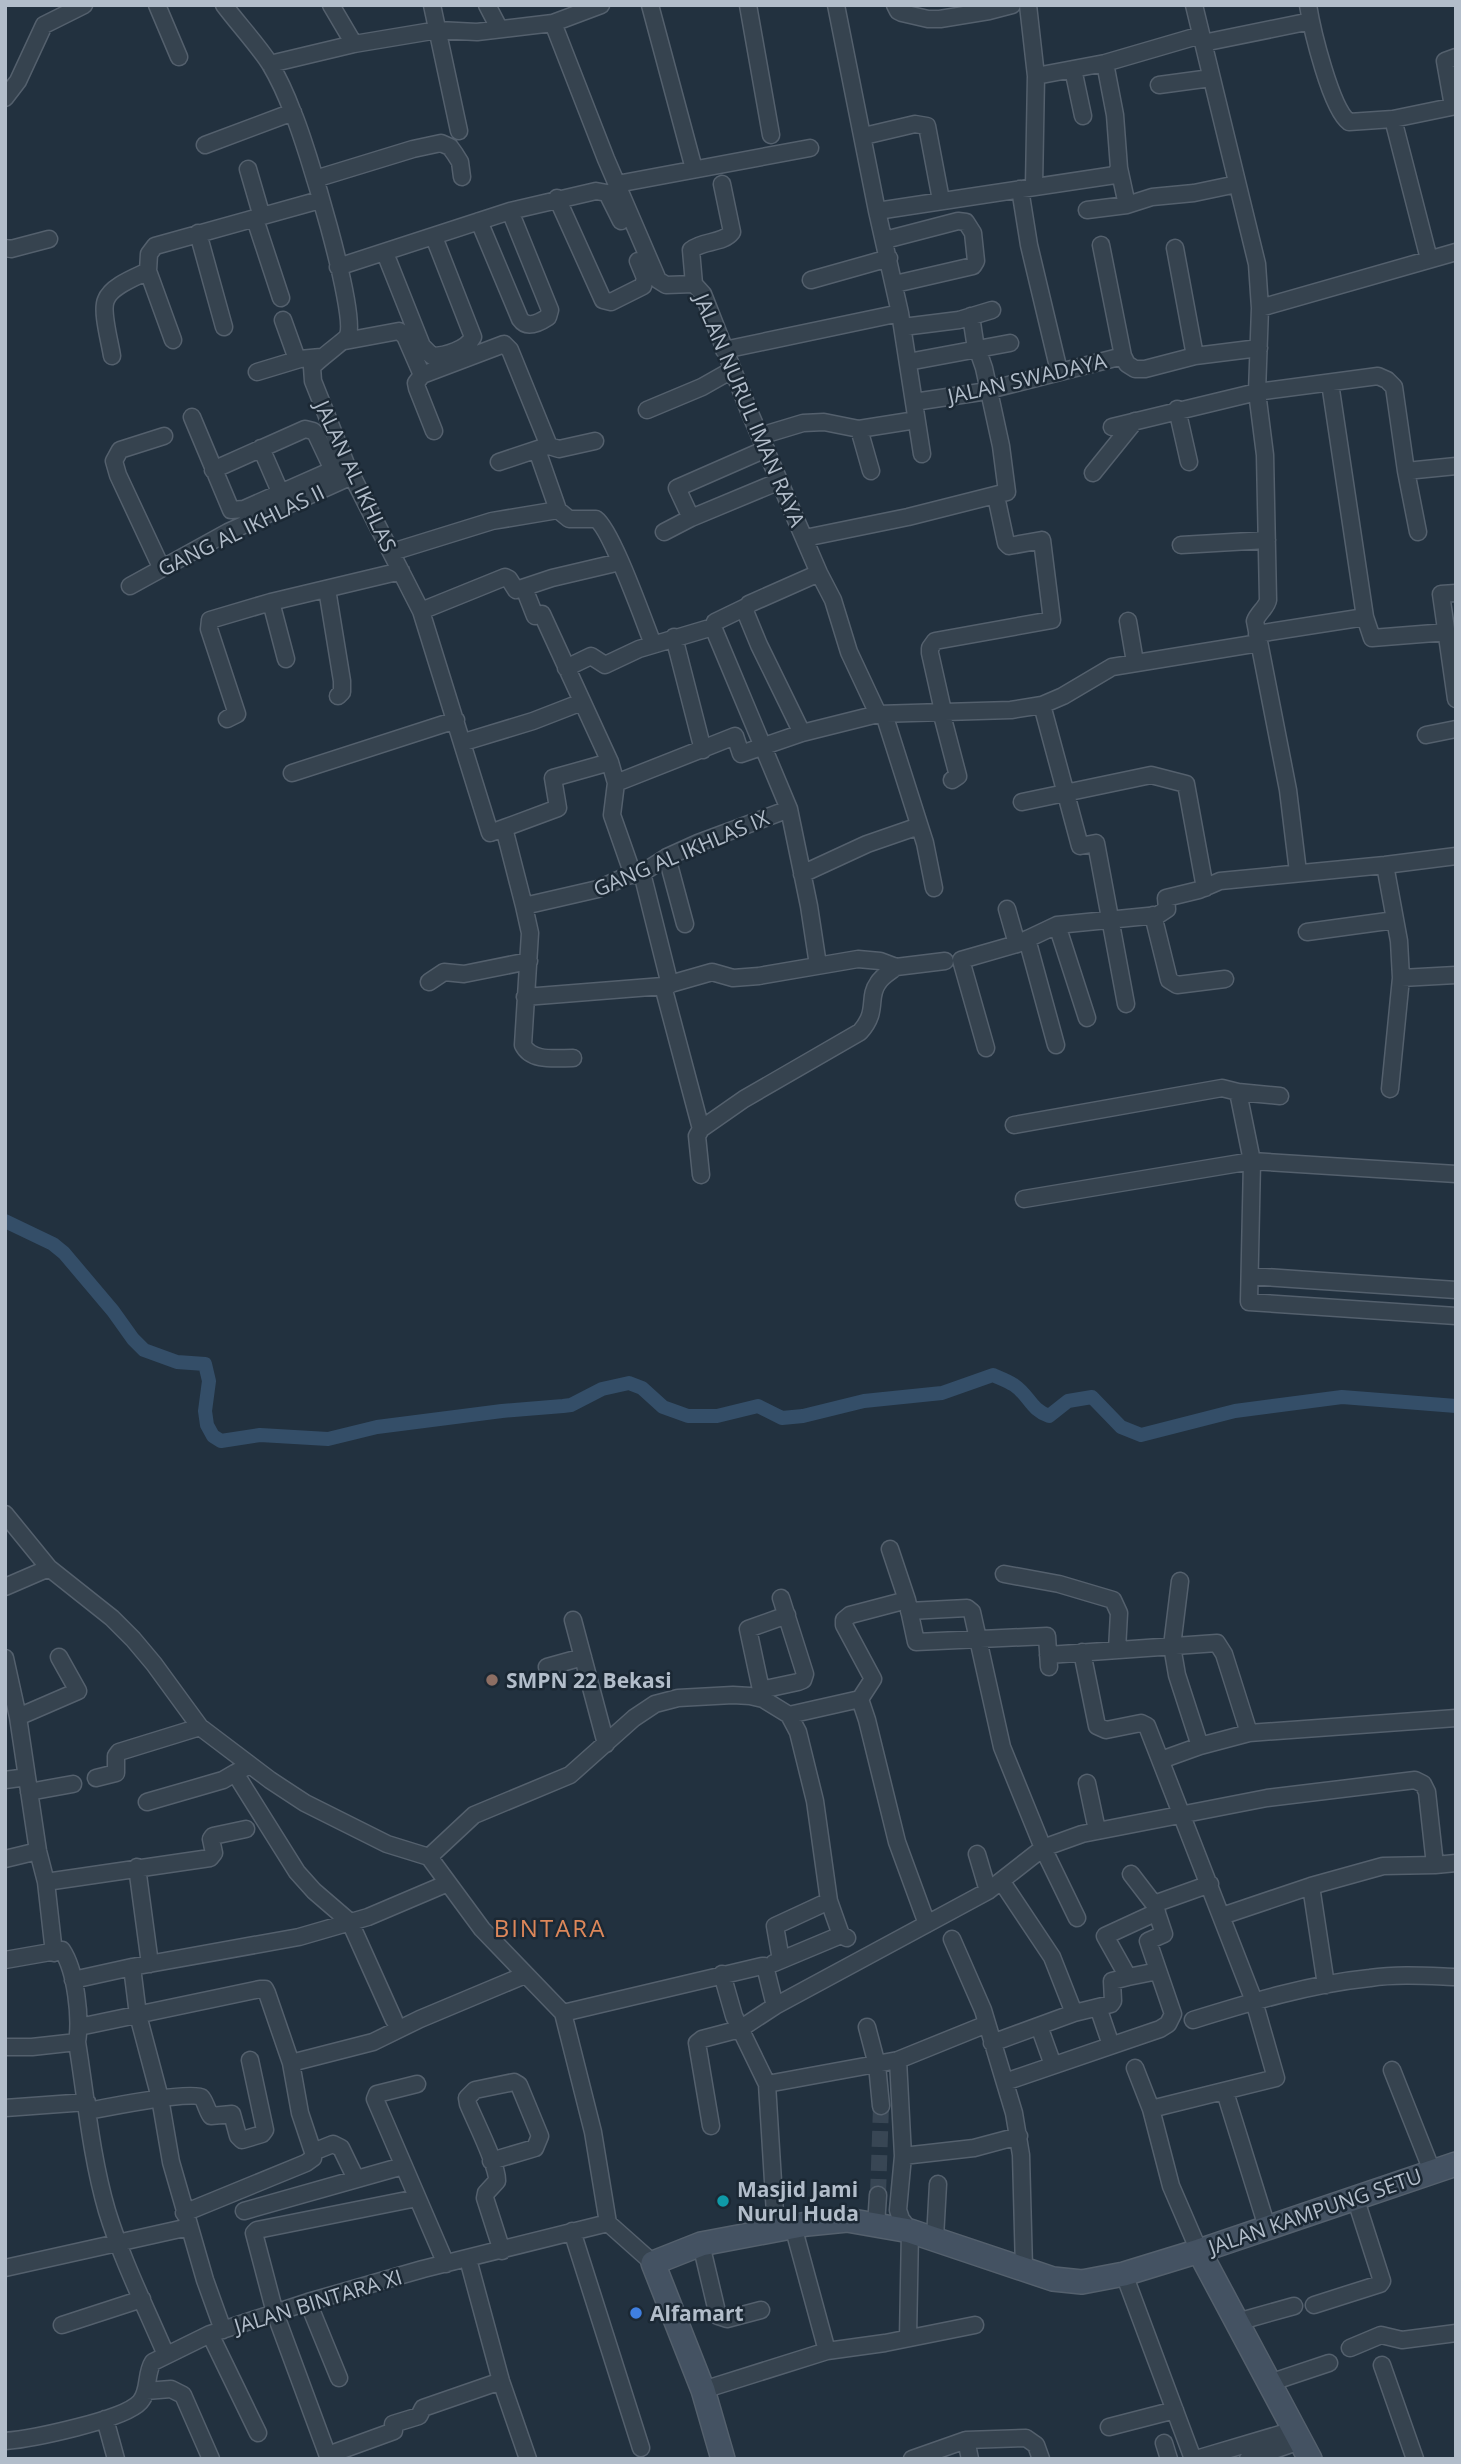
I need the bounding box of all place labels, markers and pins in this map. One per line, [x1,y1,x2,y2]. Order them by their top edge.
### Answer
place label: SMPN 22 Bekasi [506,1666,672,1694]
marker: SMPN 22 Bekasi [484,1672,500,1688]
place label: Masjid Jami Nurul Huda [737,2175,859,2227]
marker: Masjid Jami Nurul Huda [715,2193,731,2209]
place label: Alfamart [650,2299,744,2327]
marker: Alfamart [628,2305,644,2321]

